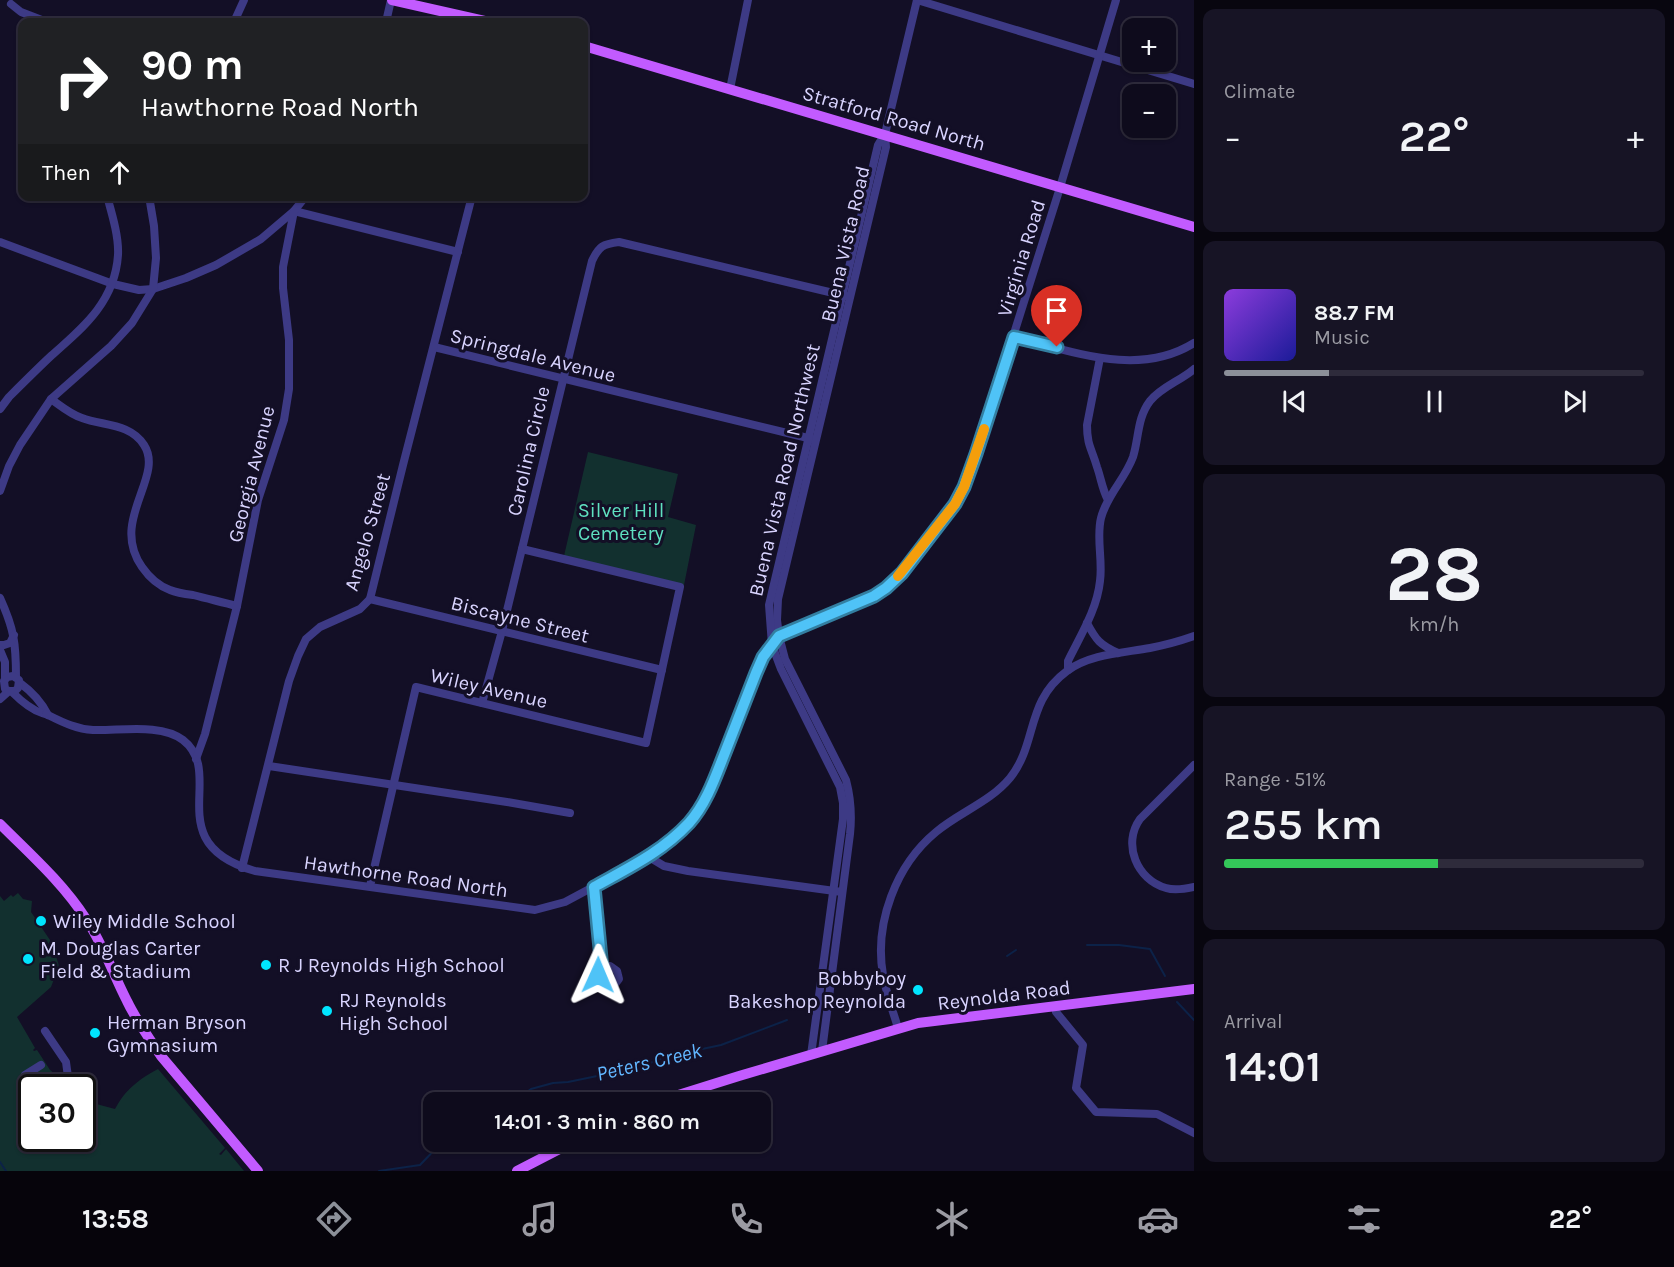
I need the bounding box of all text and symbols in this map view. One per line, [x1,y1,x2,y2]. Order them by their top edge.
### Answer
map controls [1122,18,1176,138]
button: + [1122,18,1176,72]
text: 90 m [141,40,244,90]
icon: right [42,42,120,120]
text: Climate [1224,80,1295,103]
street label: Stratford Road North [800,81,988,156]
button: − [1122,84,1176,138]
text: Hawthorne Road North [141,91,419,123]
text: 22° [1399,110,1469,162]
text: − [1224,118,1241,156]
text: + [1627,118,1644,156]
icon: ahead [103,156,136,189]
text: Then [42,160,91,186]
street label: Buena Vista Road [816,164,875,324]
street label: Virginia Road [993,197,1050,319]
pin [1031,285,1082,347]
icon: arrive [1040,294,1073,327]
text: 88.7 FM [1314,300,1395,326]
street label: Springdale Avenue [448,324,618,387]
text: Music [1314,326,1370,349]
street label: Buena Vista Road Northwest [744,341,825,599]
street label: Carolina Circle [502,384,555,518]
icon: previous [1278,385,1311,418]
icon: pause [1418,385,1451,418]
icon: next [1558,385,1591,418]
street label: Georgia Avenue [223,404,280,545]
street label: Angelo Street [340,470,395,594]
park label: Silver Hill Cemetery [578,499,664,545]
text: 28 [1385,528,1483,620]
street label: Biscayne Street [448,591,592,648]
text: km/h [1409,613,1459,636]
street label: Wiley Avenue [428,664,550,713]
text: Range · 51% [1224,768,1326,791]
text: 255 km [1224,798,1383,850]
street label: Hawthorne Road North [302,851,509,902]
place label: Wiley Middle School [53,910,236,933]
marker: Wiley Middle School [34,914,48,928]
place label: M. Douglas Carter Field & Stadium [40,937,201,983]
position arrow [566,943,630,1007]
marker: M. Douglas Carter Field & Stadium [21,952,35,966]
place label: R J Reynolds High School [278,954,505,977]
marker: R J Reynolds High School [259,958,273,972]
place label: Bobbyboy Bakeshop Reynolda [728,967,906,1013]
street label: Reynolda Road [936,976,1072,1015]
marker: Bobbyboy Bakeshop Reynolda [911,983,925,997]
place label: RJ Reynolds High School [339,989,448,1035]
marker: RJ Reynolds High School [320,1004,334,1018]
text: Arrival [1224,1010,1283,1033]
place label: Herman Bryson Gymnasium [107,1011,247,1057]
marker: Herman Bryson Gymnasium [88,1026,102,1040]
water label: Peters Creek [594,1038,704,1086]
text: 14:01 [1224,1040,1321,1092]
speed limit sign: 30 [18,1074,96,1152]
text: 14:01 · 3 min · 860 m [494,1109,700,1135]
icon: directions [313,1198,355,1240]
icon: music [519,1198,561,1240]
icon: phone [725,1198,767,1240]
icon: climate [931,1198,973,1240]
icon: car [1137,1198,1179,1240]
icon: filters [1343,1198,1385,1240]
text: 13:58 [82,1203,149,1235]
text: 22° [1549,1203,1592,1235]

